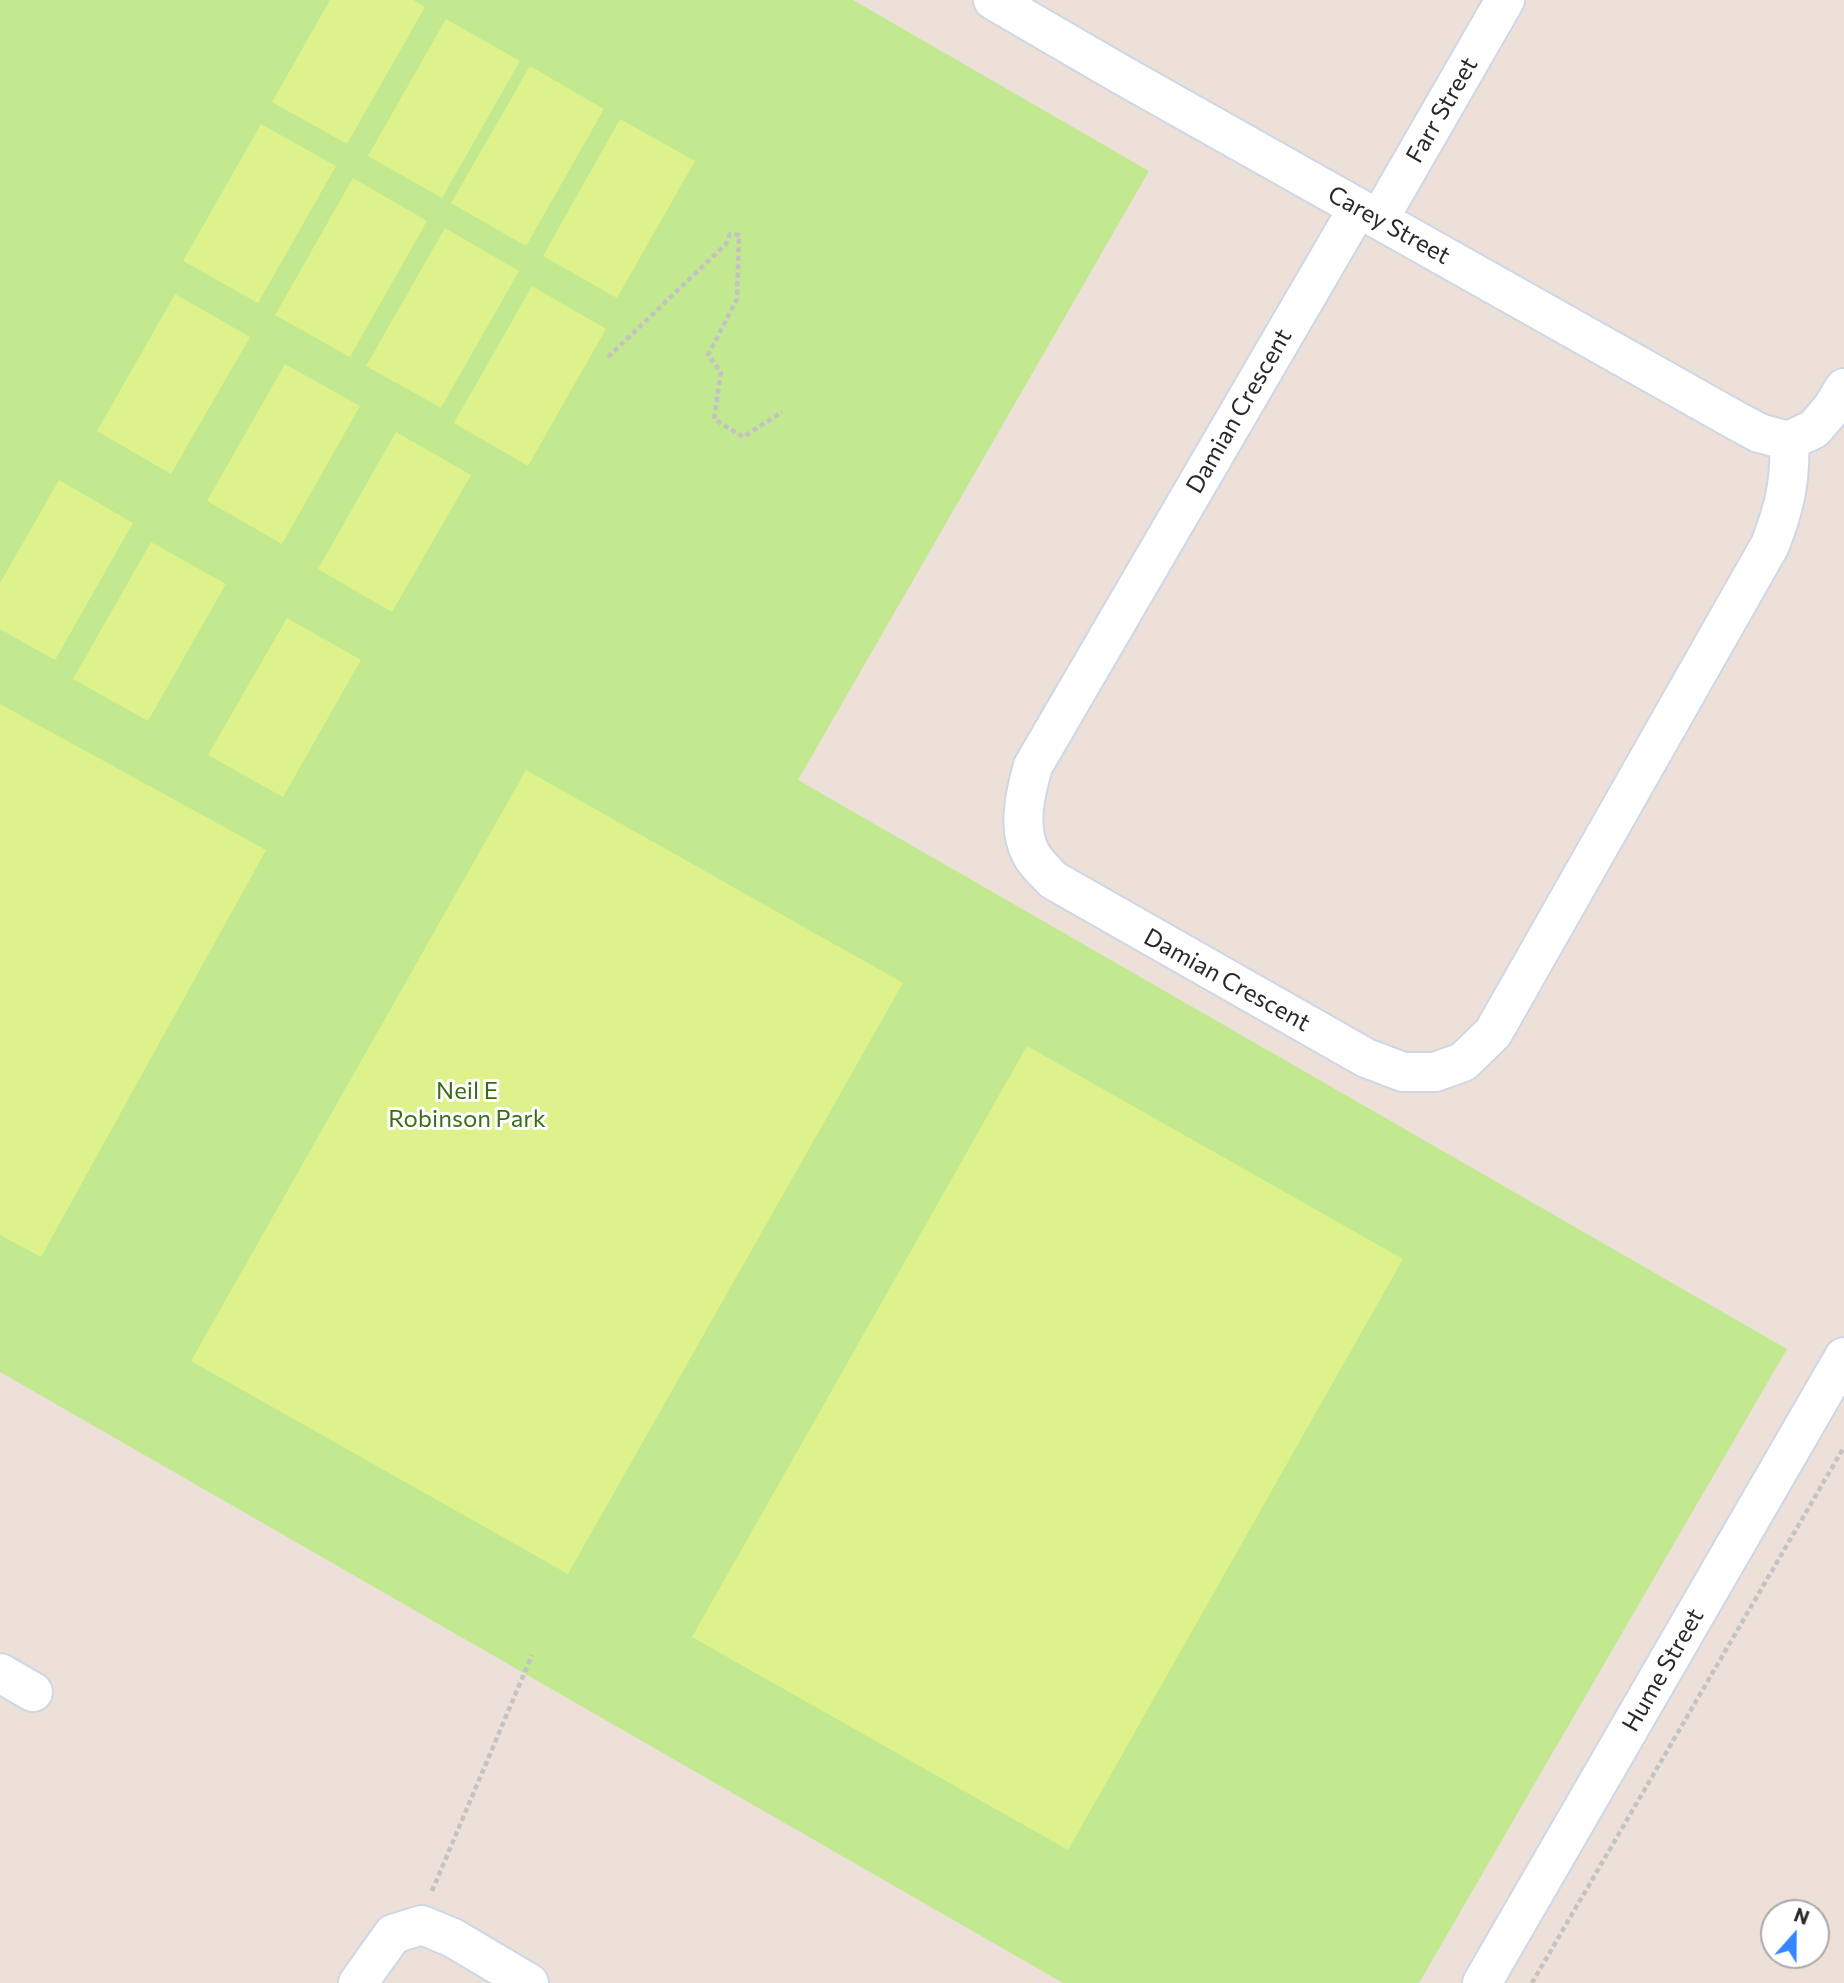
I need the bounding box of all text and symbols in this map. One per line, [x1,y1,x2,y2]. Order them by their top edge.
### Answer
street label: Farr Street [1400,52,1484,168]
street label: Carey Street [1323,180,1455,270]
street label: Damian Crescent [1180,323,1298,499]
street label: Damian Crescent [1139,922,1315,1038]
park label: Neil E Robinson Park [388,1077,546,1133]
street label: Hume Street [1616,1603,1710,1737]
north arrow [1760,1899,1830,1969]
text: N [1791,1903,1813,1929]

